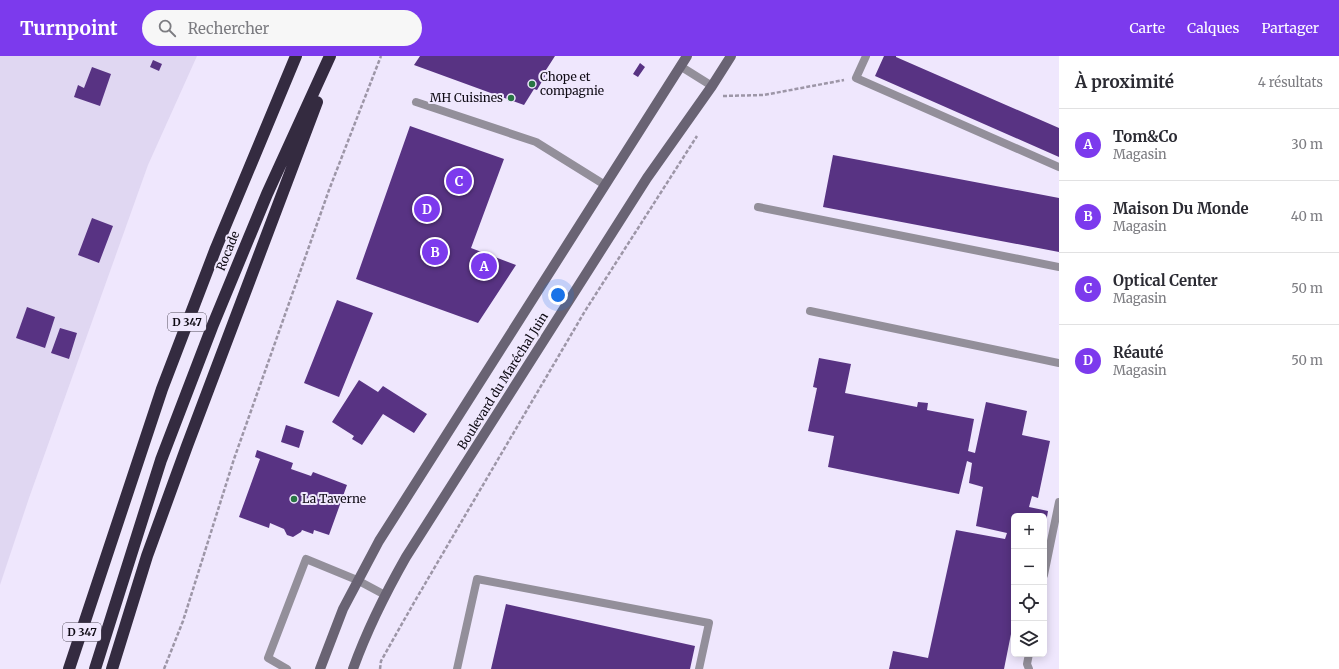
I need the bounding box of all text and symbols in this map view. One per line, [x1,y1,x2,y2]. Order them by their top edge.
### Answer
search box [142,10,422,46]
text: Turnpoint [20,16,118,40]
icon: search [156,17,178,39]
text: Rechercher [188,19,269,38]
text: Carte [1129,19,1165,37]
text: Calques [1187,19,1239,37]
text: Partager [1261,19,1319,37]
place label: Chope et compagnie [540,69,604,98]
text: À proximité [1075,71,1174,93]
text: 4 résultats [1258,74,1323,91]
marker: Chope et compagnie [527,79,537,89]
place label: MH Cuisines [430,90,503,105]
marker: MH Cuisines [506,93,516,103]
text: Tom&Co [1113,127,1177,146]
text: A [1083,136,1093,153]
text: 30 m [1291,136,1323,153]
text: Magasin [1113,146,1167,163]
pin: C [446,166,472,196]
pin: D [414,194,440,224]
text: Maison Du Monde [1113,199,1249,218]
text: B [1083,208,1093,225]
text: 40 m [1291,208,1323,225]
text: Magasin [1113,218,1167,235]
street label: Rocade [213,229,242,273]
pin: B [422,237,448,267]
pin: A [471,251,497,281]
text: Optical Center [1113,271,1218,290]
text: C [1084,280,1092,297]
text: 50 m [1291,280,1323,297]
your location [548,285,568,305]
text: Magasin [1113,290,1167,307]
street label: Boulevard du Maréchal Juin [454,309,551,452]
road number: D 347 [168,313,206,331]
text: Réauté [1113,343,1163,362]
text: D [1083,352,1093,369]
text: 50 m [1291,352,1323,369]
text: Magasin [1113,362,1167,379]
place label: La Taverne [302,491,366,506]
marker: La Taverne [289,494,299,504]
map controls [1011,513,1047,657]
button: + [1011,513,1047,549]
button: − [1011,549,1047,585]
button: locate [1011,585,1047,621]
button: layers [1011,621,1047,657]
road number: D 347 [63,623,101,641]

